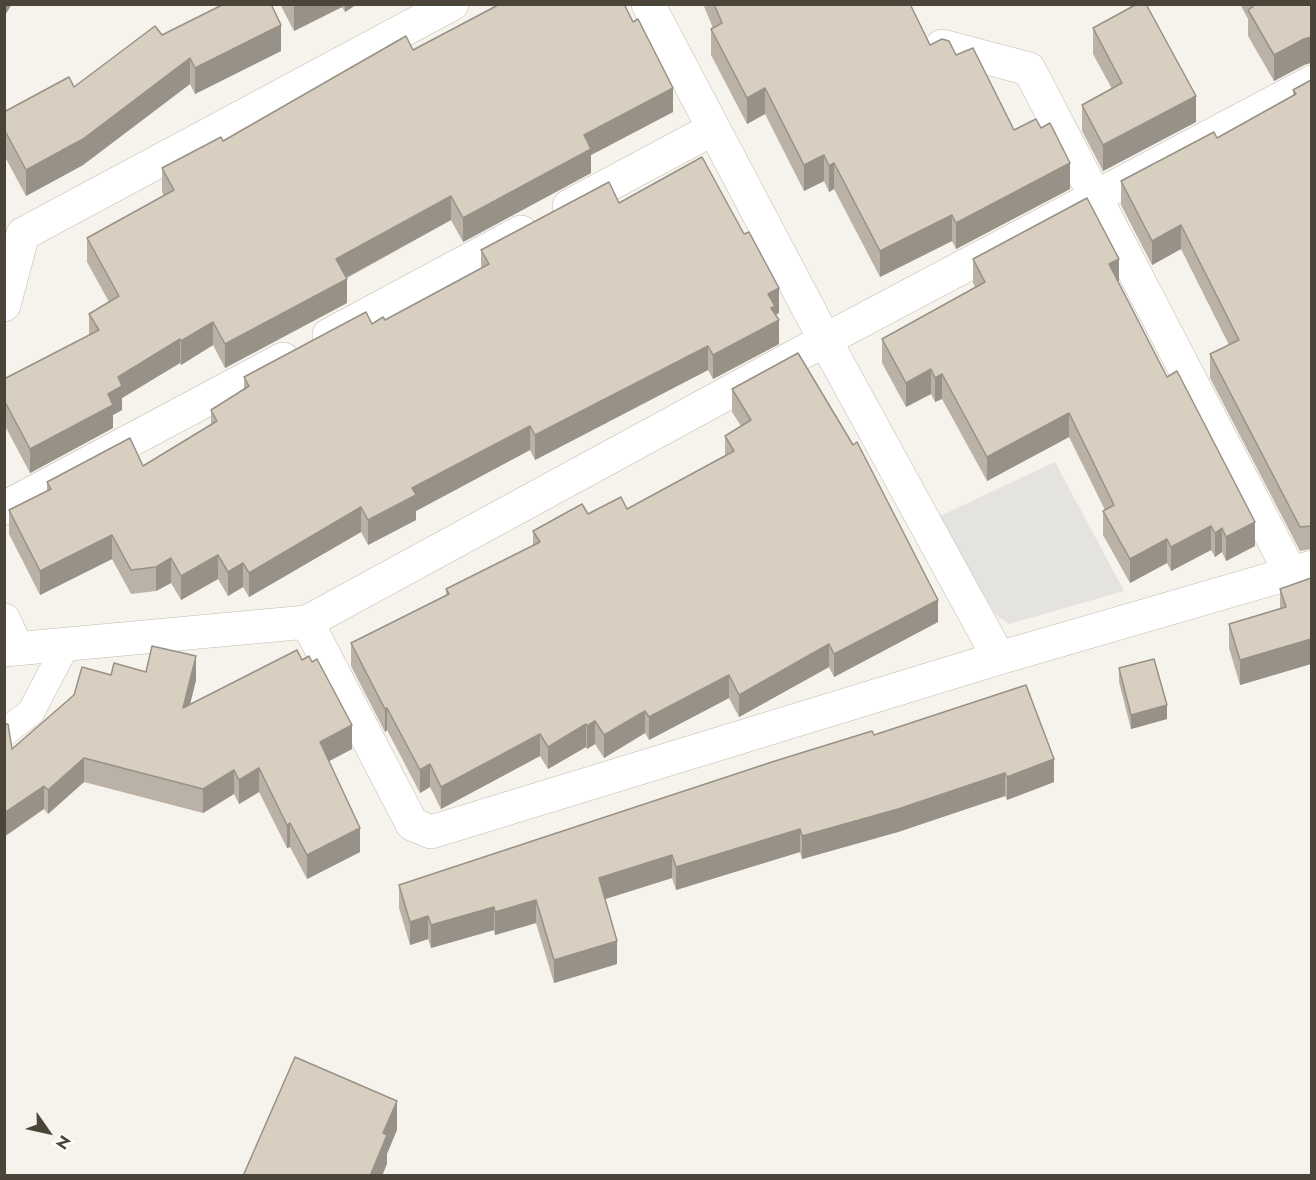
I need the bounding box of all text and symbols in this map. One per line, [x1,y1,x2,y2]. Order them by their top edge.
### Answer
north arrow [18,1102,78,1162]
text: N [50,1131,76,1154]

